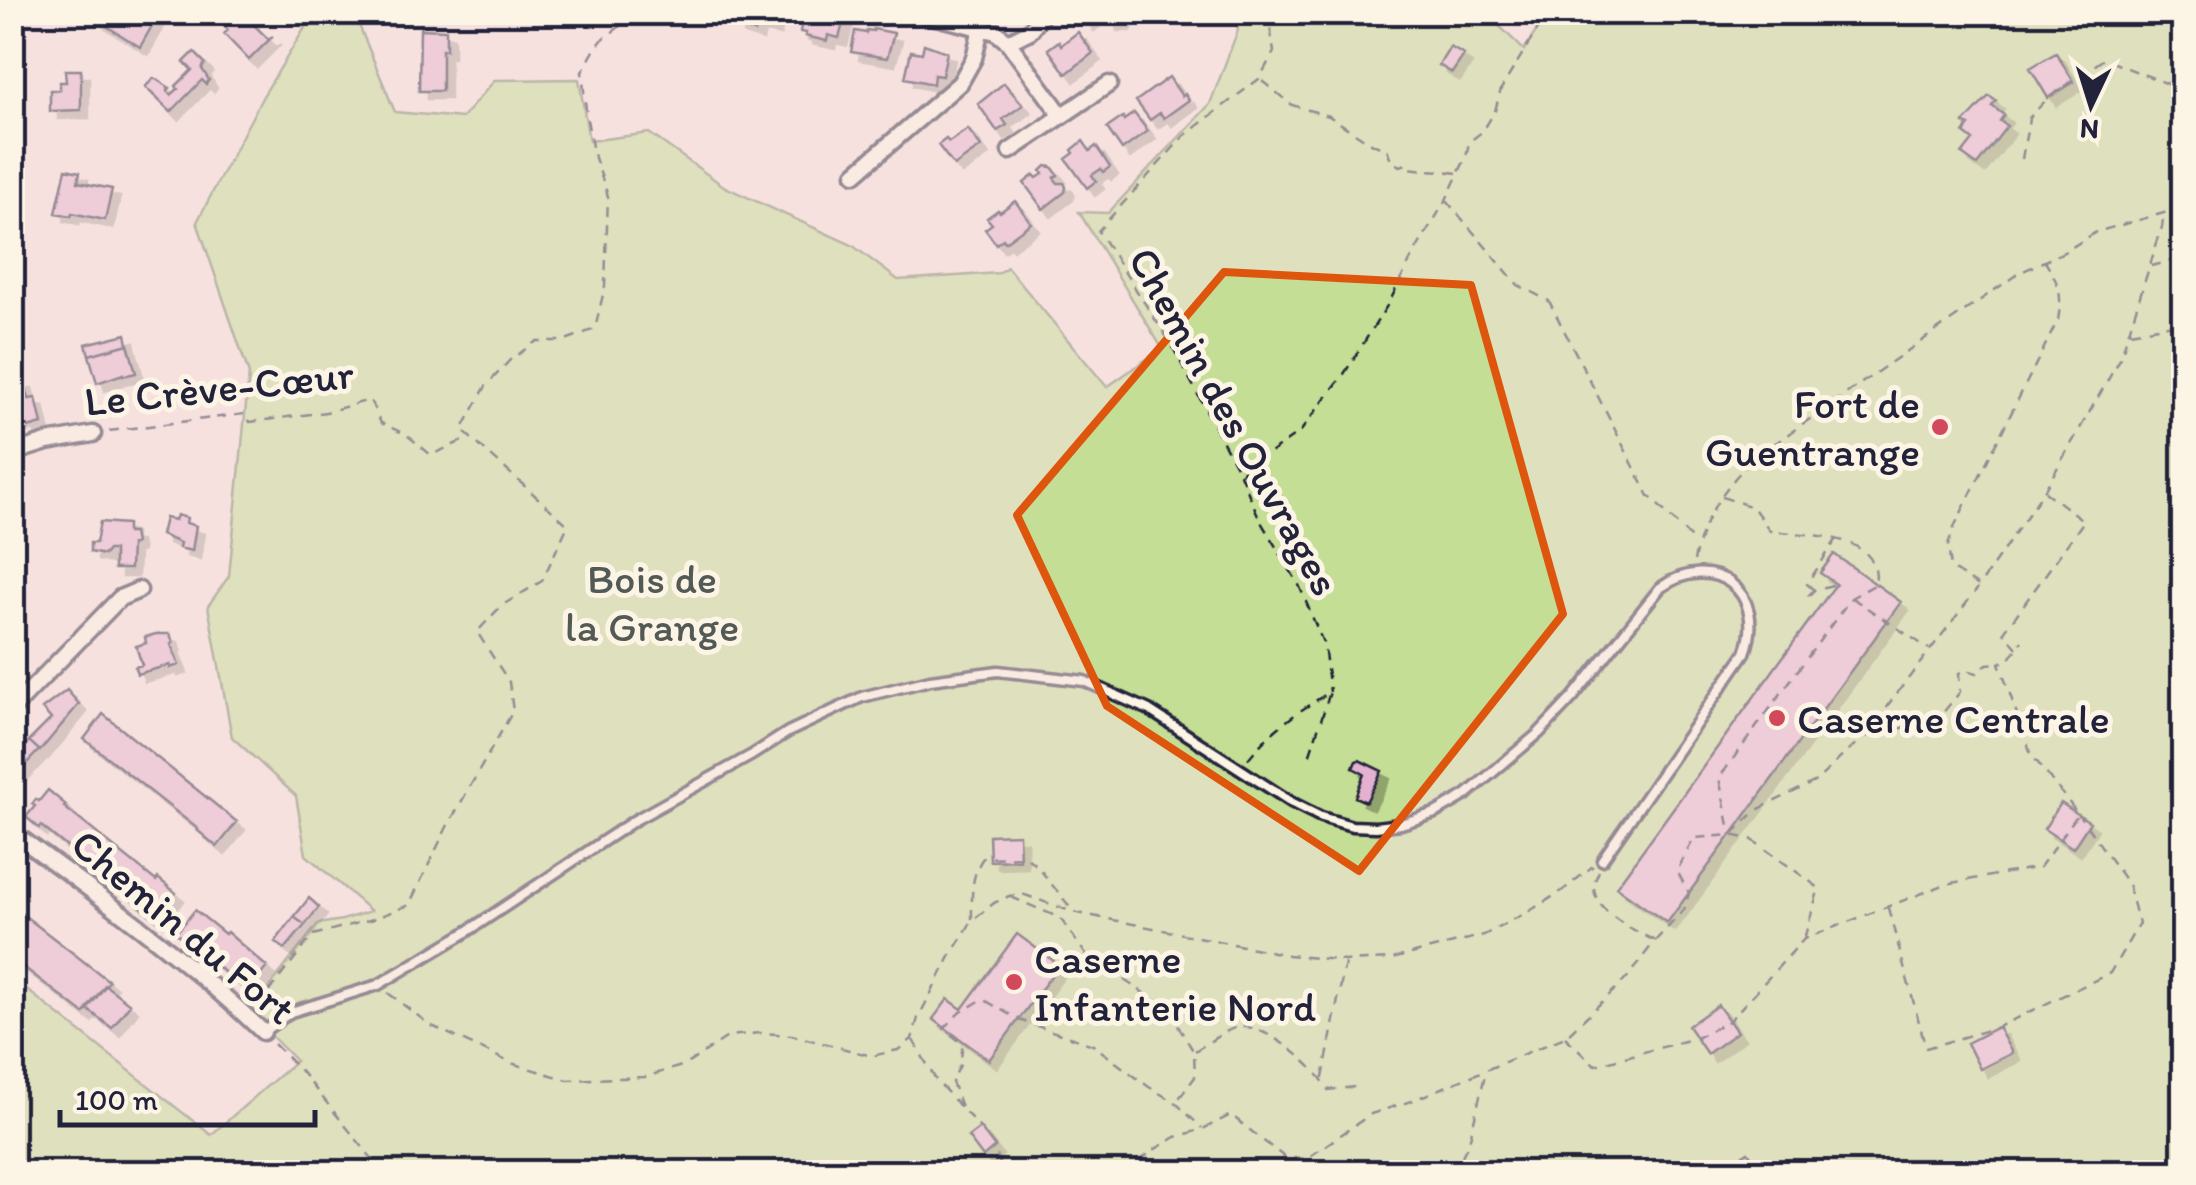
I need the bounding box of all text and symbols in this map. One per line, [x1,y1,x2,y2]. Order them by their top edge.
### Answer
north arrow [2041,55,2141,155]
text: N [2079,112,2100,148]
street label: Chemin des Ouvrages [1118,238,1351,604]
street label: Le Crève-Cœur [82,348,357,427]
place label: Fort de Guentrange [1705,378,1920,477]
marker: Fort de Guentrange [1929,416,1951,438]
park label: Bois de la Grange [565,553,739,652]
place label: Caserne Centrale [1797,693,2110,744]
marker: Caserne Centrale [1766,707,1788,729]
street label: Chemin du Fort [61,818,306,1035]
place label: Caserne Infanterie Nord [1034,933,1316,1032]
marker: Caserne Infanterie Nord [1003,971,1025,993]
scale bar [60,1065,315,1127]
text: 100 m [75,1081,158,1118]

